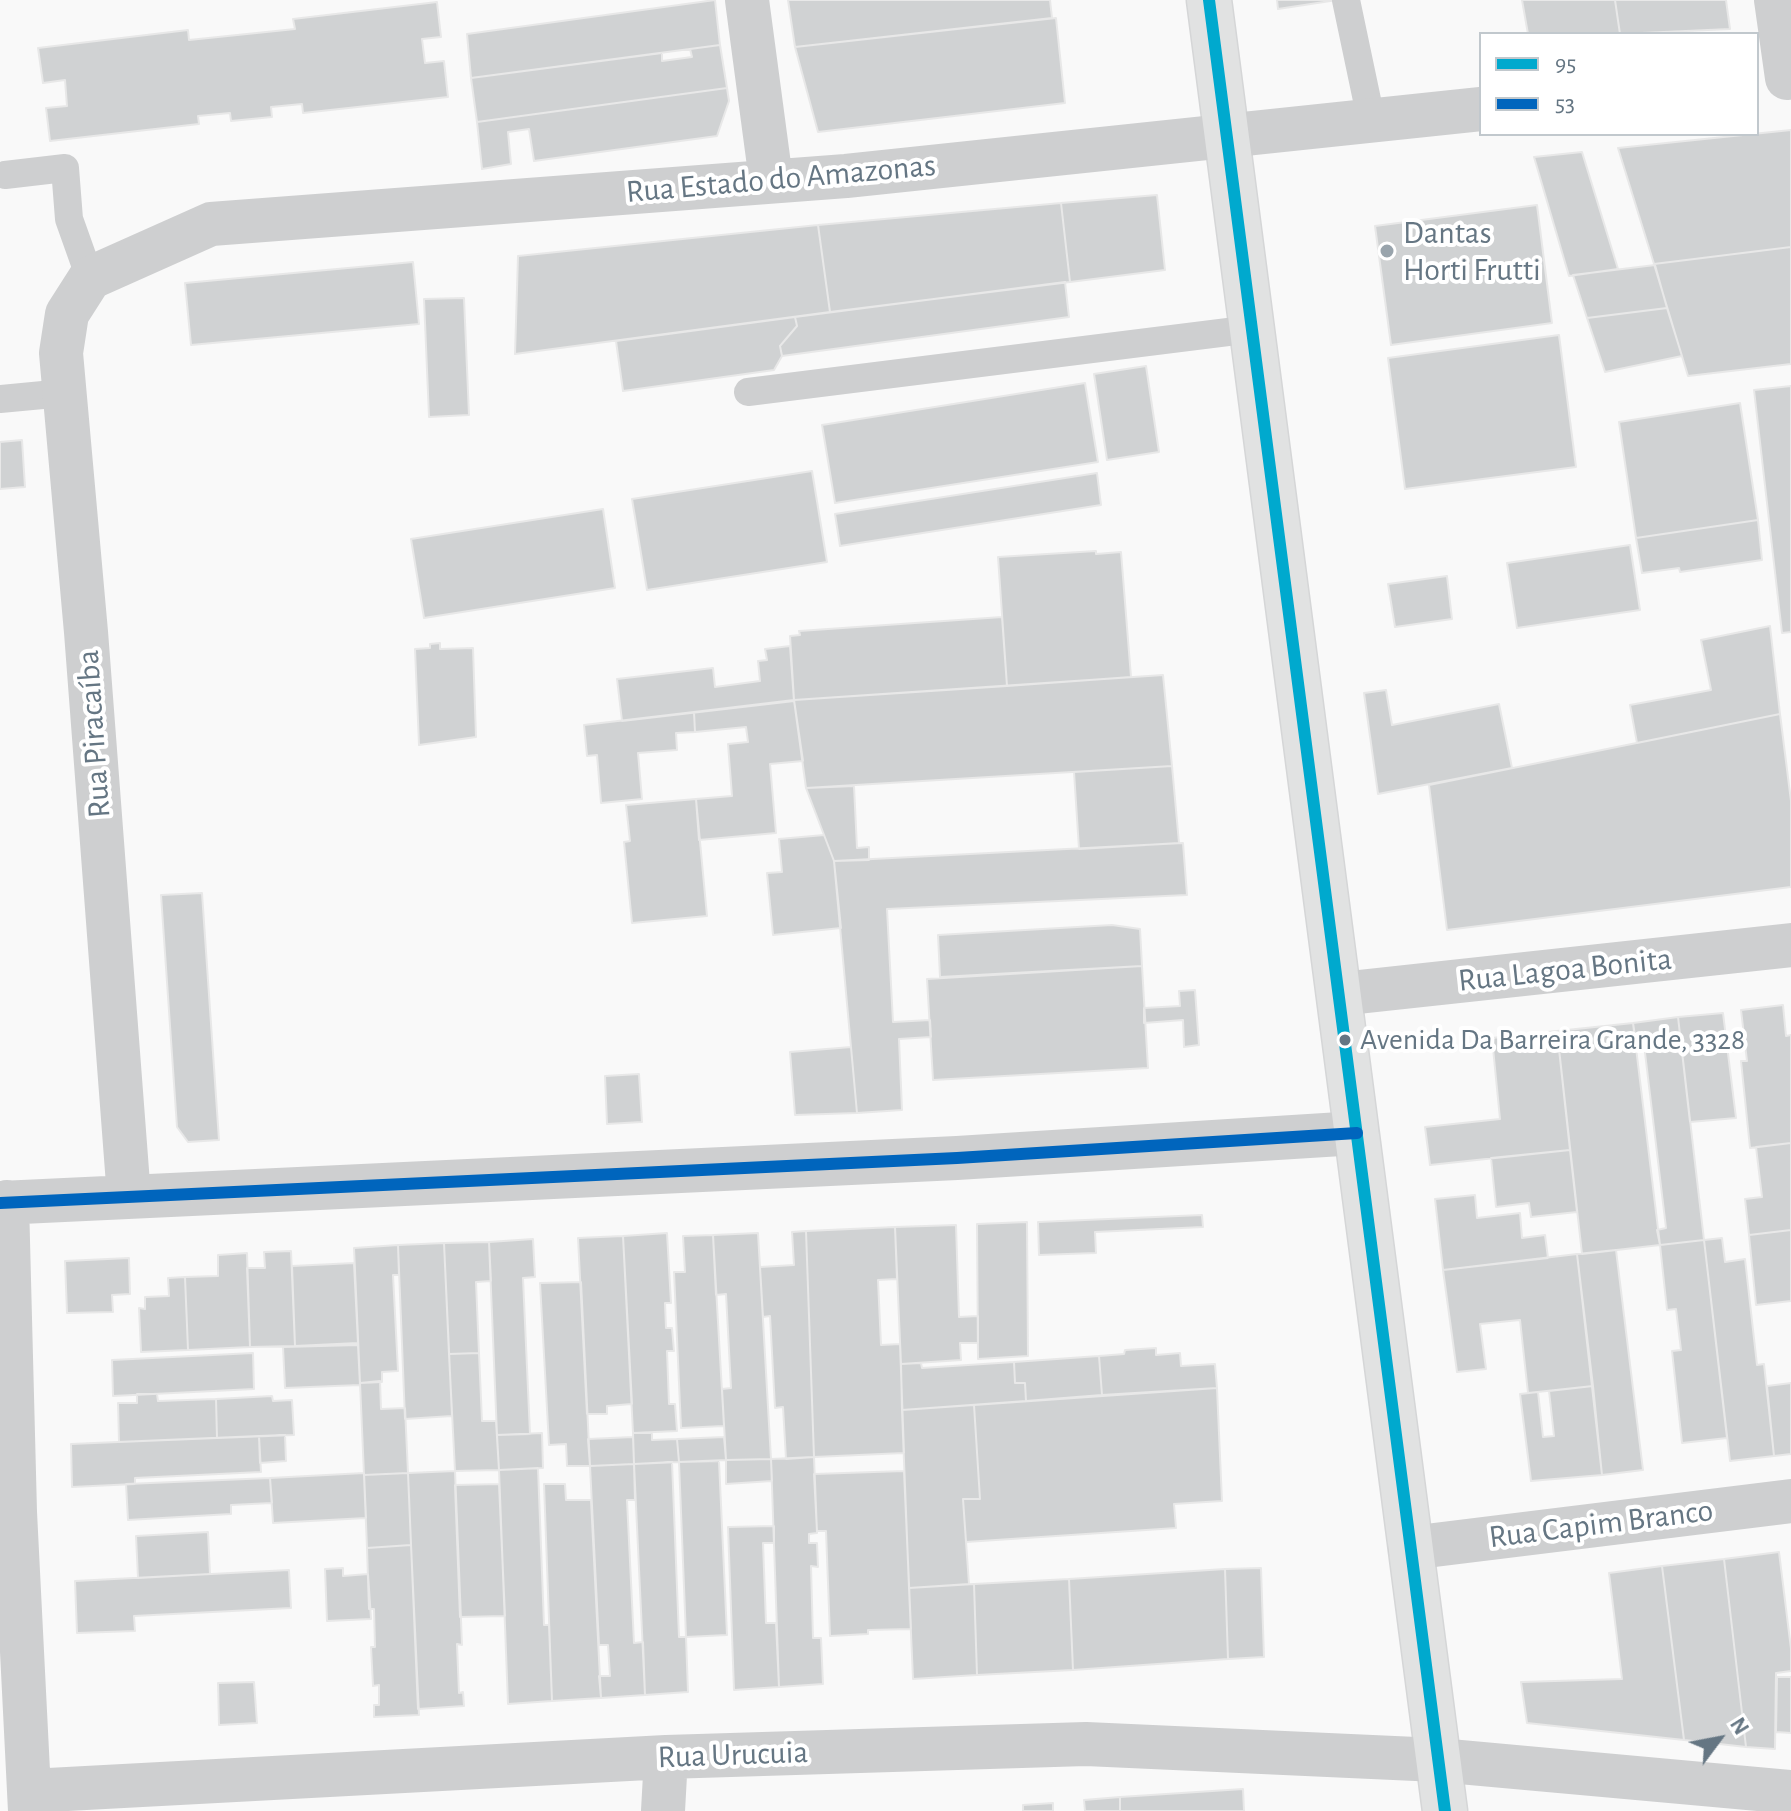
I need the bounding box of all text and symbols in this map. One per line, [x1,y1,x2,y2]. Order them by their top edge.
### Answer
legend [1479,32,1759,136]
text: 95 [1555,52,1576,76]
text: 53 [1555,92,1575,116]
street label: Rua Estado do Amazonas [625,146,937,212]
place label: Dantas Horti Frutti [1403,214,1541,289]
marker: Dantas Horti Frutti [1378,242,1396,260]
street label: Rua Piracaíba [69,649,119,819]
street label: Rua Lagoa Bonita [1456,940,1674,1000]
place label: Avenida Da Barreira Grande, 3328 [1360,1022,1745,1058]
marker: Avenida Da Barreira Grande, 3328 [1337,1032,1353,1048]
street label: Rua Capim Branco [1487,1491,1715,1557]
north arrow [1679,1699,1759,1779]
text: N [1726,1714,1753,1739]
street label: Rua Urucuia [657,1733,809,1777]

